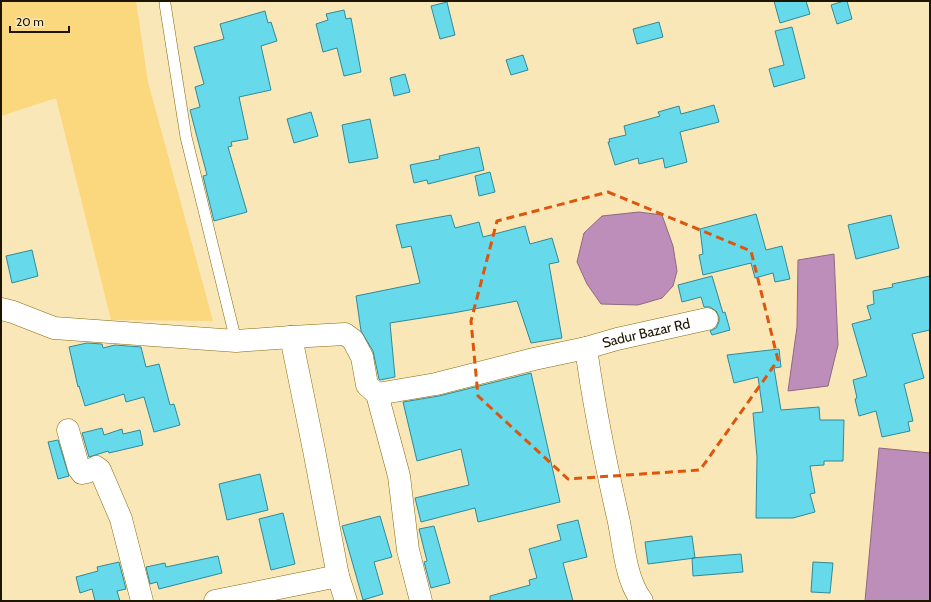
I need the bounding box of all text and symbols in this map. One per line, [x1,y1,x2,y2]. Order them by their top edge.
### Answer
scale bar [10,8,69,34]
text: 20 m [16,14,44,29]
street label: Sadur Bazar Rd [600,314,692,352]

